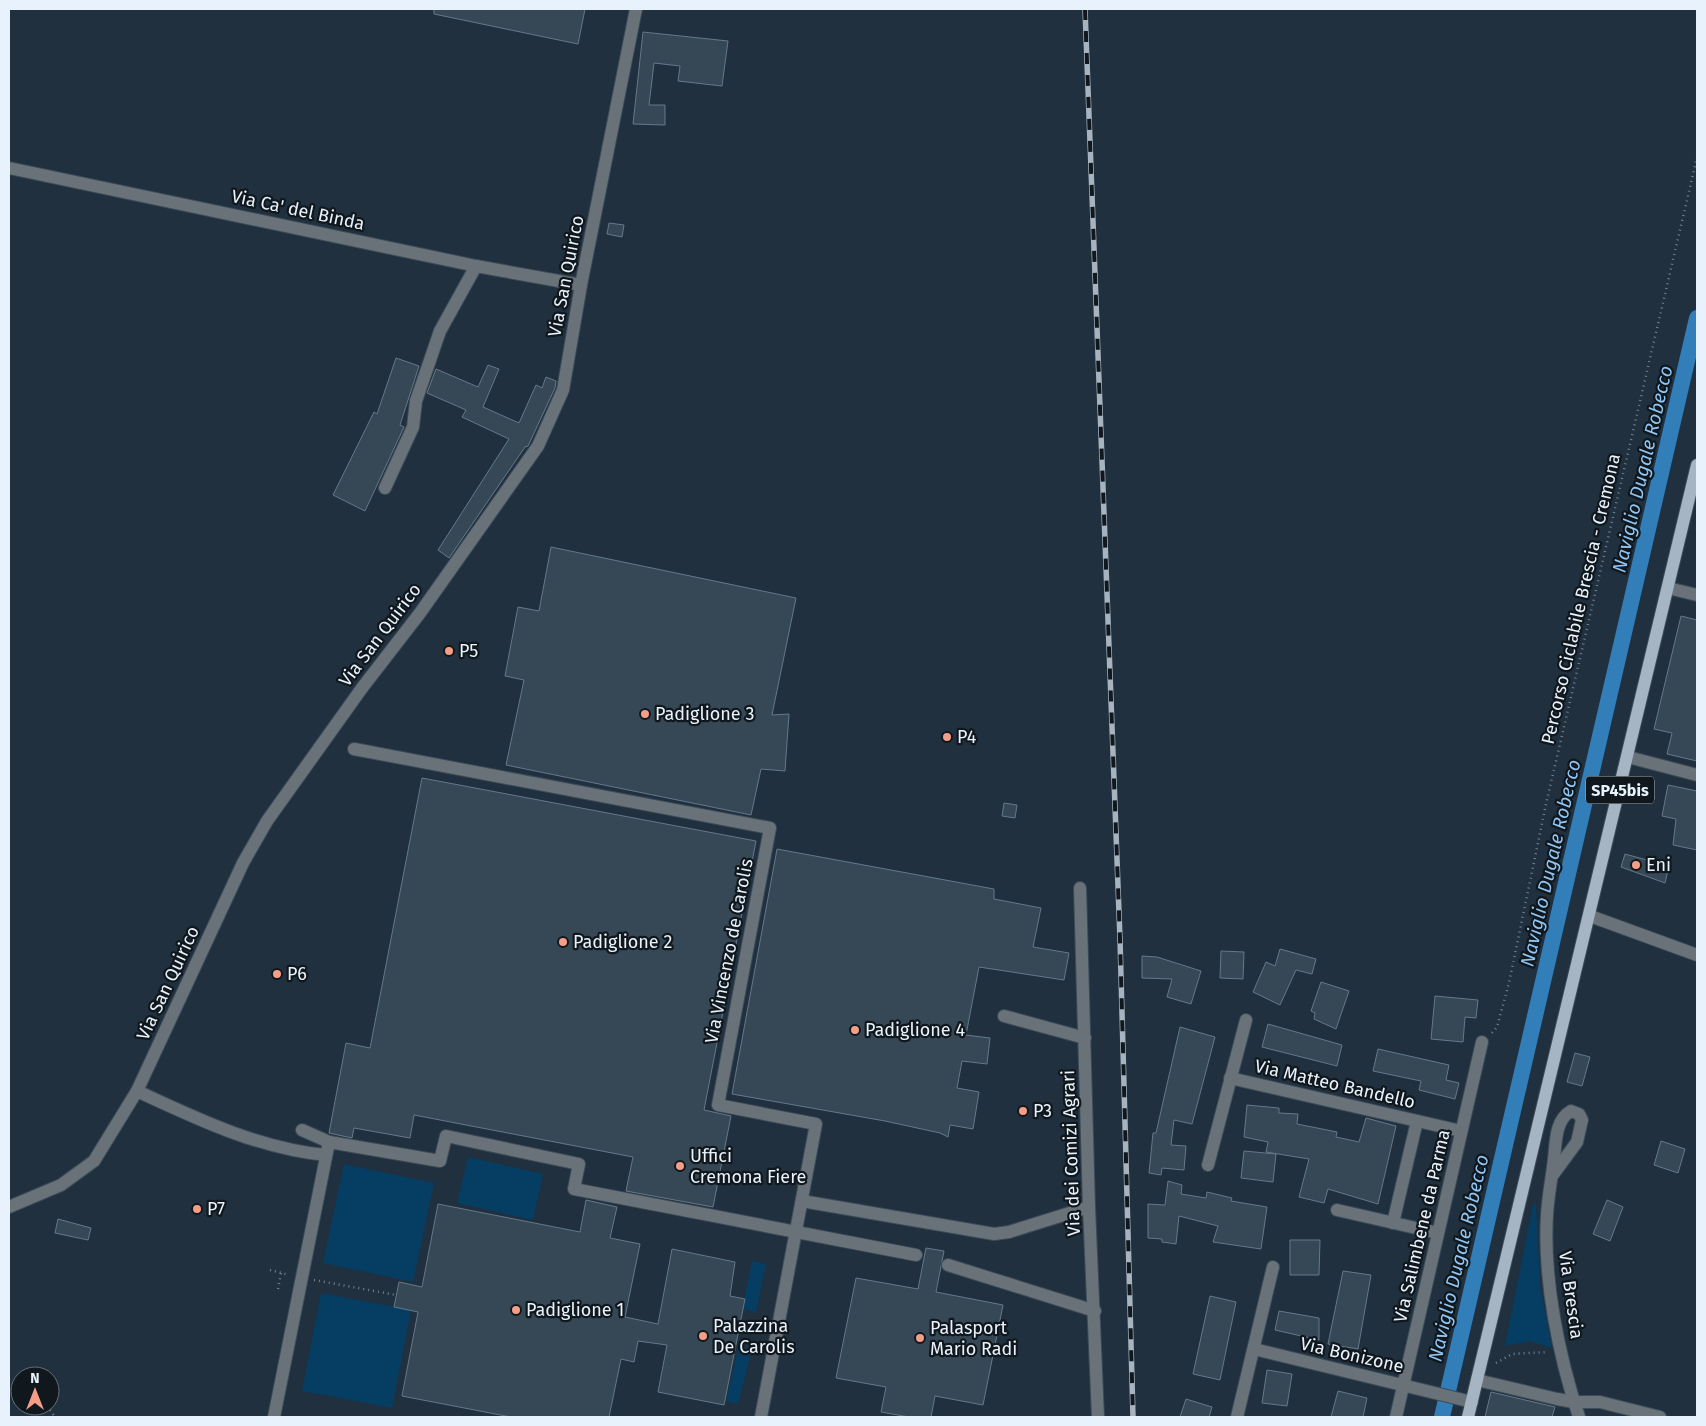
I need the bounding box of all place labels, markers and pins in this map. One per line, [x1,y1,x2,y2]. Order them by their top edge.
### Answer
place label: P5 [459,640,478,662]
marker: P5 [443,645,455,657]
place label: Padiglione 3 [655,703,754,725]
marker: Padiglione 3 [639,708,651,720]
place label: P4 [957,726,977,748]
marker: P4 [941,731,953,743]
place label: Eni [1646,854,1671,876]
marker: Eni [1630,859,1642,871]
place label: Padiglione 2 [573,931,672,953]
marker: Padiglione 2 [557,936,569,948]
place label: P6 [287,963,307,985]
marker: P6 [271,968,283,980]
place label: Padiglione 4 [865,1019,965,1041]
marker: Padiglione 4 [849,1024,861,1036]
place label: P3 [1033,1100,1052,1122]
marker: P3 [1017,1105,1029,1117]
place label: Uffici Cremona Fiere [690,1145,806,1188]
marker: Uffici Cremona Fiere [674,1160,686,1172]
place label: P7 [207,1198,225,1220]
marker: P7 [191,1203,203,1215]
place label: Padiglione 1 [526,1299,624,1321]
marker: Padiglione 1 [510,1304,522,1316]
place label: Palazzina De Carolis [713,1315,795,1358]
place label: Palasport Mario Radi [930,1317,1017,1360]
marker: Palazzina De Carolis [697,1330,709,1342]
marker: Palasport Mario Radi [914,1332,926,1344]

